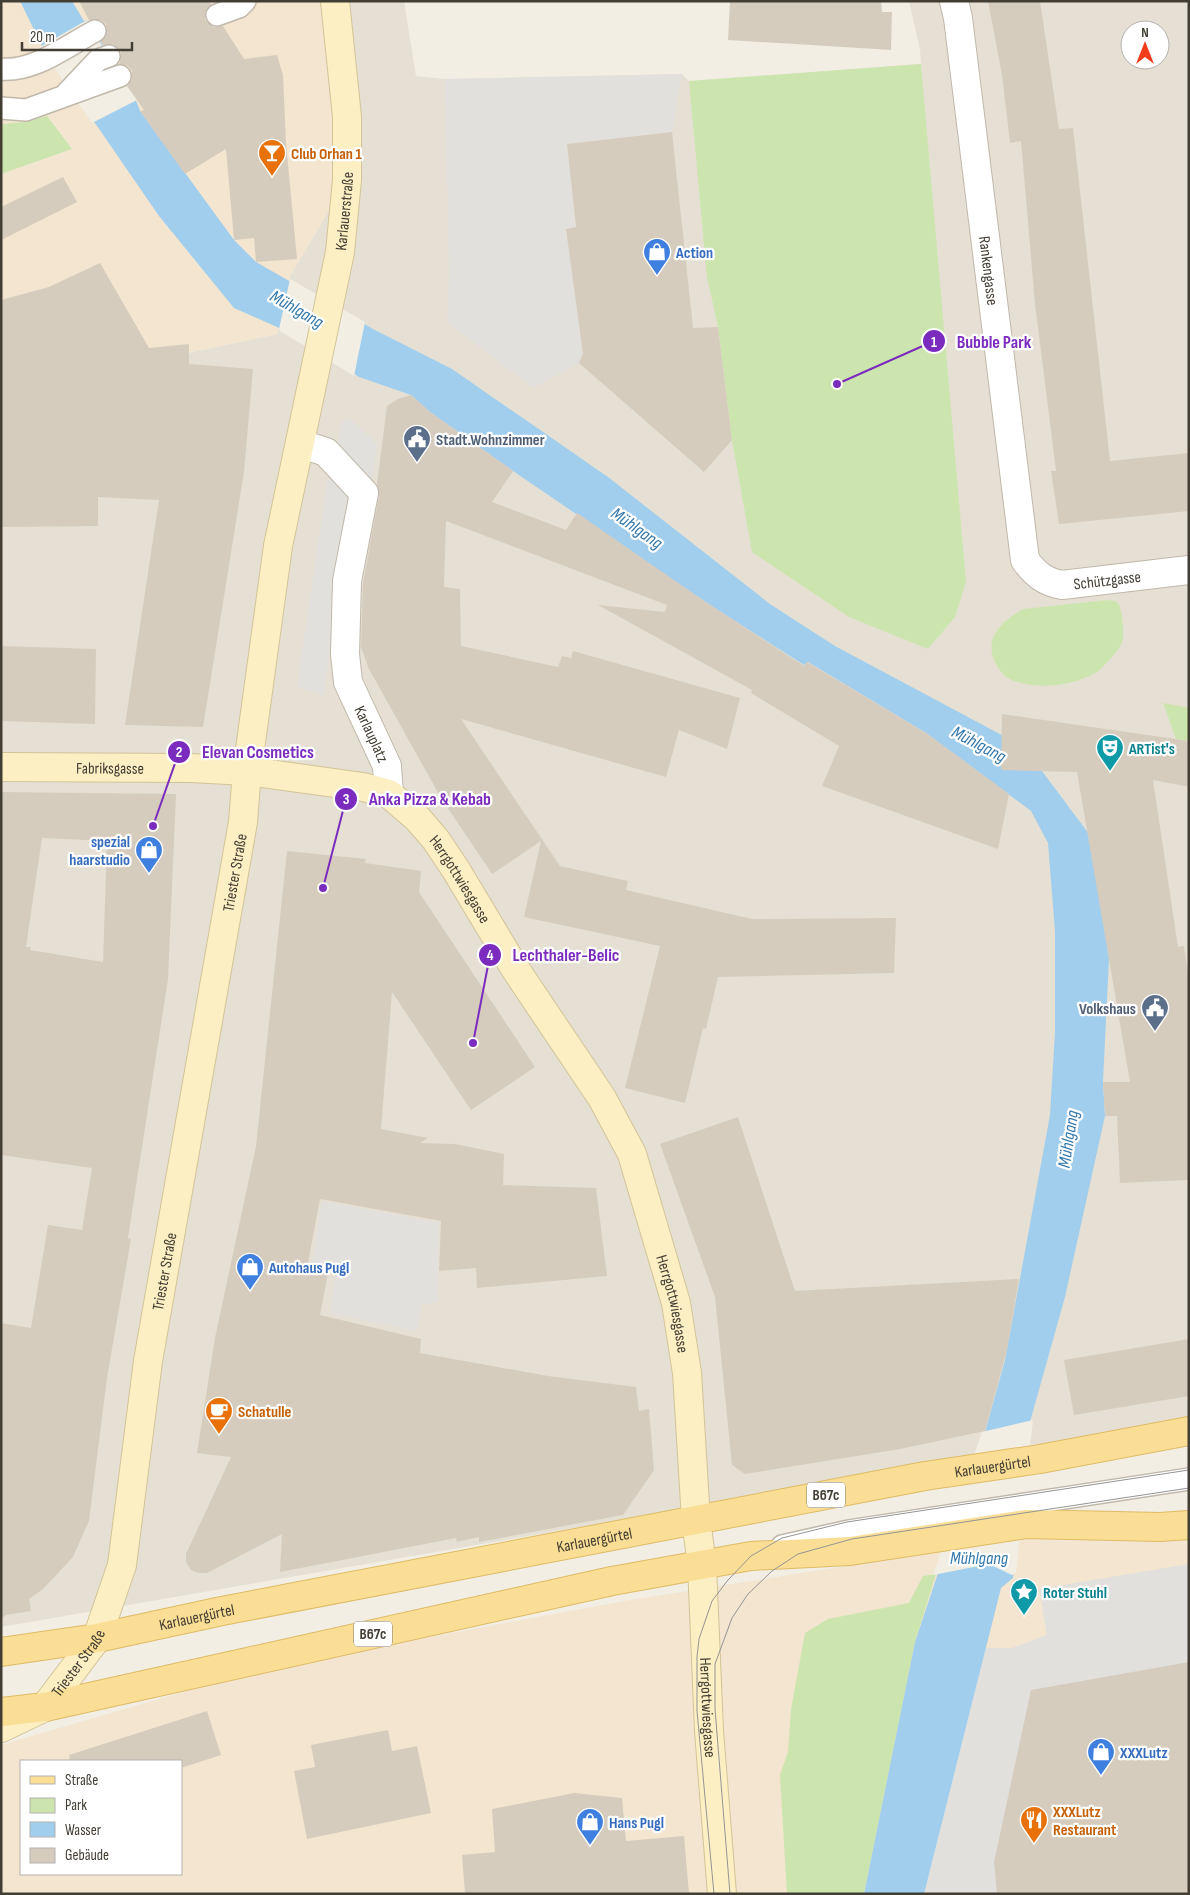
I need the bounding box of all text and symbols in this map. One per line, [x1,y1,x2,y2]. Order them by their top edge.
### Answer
scale bar [22,20,132,52]
north arrow [1120,20,1170,70]
text: N [1141,24,1149,41]
text: 20 m [30,28,55,47]
bar icon: Club Orhan 1 [257,138,287,177]
place label: Club Orhan 1 [291,145,362,164]
street label: Karlauerstraße [332,172,358,252]
street label: Rankengasse [974,235,1001,306]
shop icon: Action [642,237,672,276]
place label: Action [675,244,713,263]
water label: Mühlgang [266,286,328,333]
callout: Bubble Park [922,325,1041,358]
text: Bubble Park [957,332,1032,353]
text: 1 [931,333,937,352]
public building icon: Stadt.Wohnzimmer [402,424,432,463]
place label: Stadt.Wohnzimmer [436,431,545,450]
water label: Mühlgang [607,503,667,554]
street label: Schützgasse [1073,568,1142,595]
street label: Karlauplatz [349,703,392,766]
water label: Mühlgang [948,722,1010,768]
theatre icon: ARTist's [1095,733,1125,772]
callout: Elevan Cosmetics [167,736,324,769]
place label: ARTist's [1128,740,1175,759]
text: Elevan Cosmetics [202,742,314,763]
text: 2 [176,743,182,762]
street label: Fabriksgasse [76,759,144,779]
callout: Anka Pizza & Kebab [334,783,500,816]
text: Anka Pizza & Kebab [368,789,491,810]
text: 3 [343,790,350,809]
street label: Triester Straße [219,832,252,913]
street label: Herrgottwiesgasse [425,832,494,927]
place label: spezial haarstudio [69,833,130,870]
shop icon: spezial haarstudio [134,835,164,874]
callout: Lechthaler-Belic [477,938,629,971]
text: Lechthaler-Belic [513,945,619,966]
text: 4 [487,946,494,965]
public building icon: Volkshaus [1140,993,1170,1032]
place label: Volkshaus [1079,1000,1136,1019]
water label: Mühlgang [1054,1108,1084,1169]
street label: Triester Straße [149,1231,181,1312]
shop icon: Autohaus Pugl [235,1252,265,1291]
street label: Herrgottwiesgasse [651,1253,692,1354]
place label: Autohaus Pugl [268,1259,349,1278]
cafe icon: Schatulle [204,1396,234,1435]
place label: Schatulle [238,1403,291,1422]
street label: Karlauergürtel [954,1453,1032,1482]
road number: B67c [807,1482,845,1508]
street label: Karlauergürtel [555,1524,634,1558]
water label: Mühlgang [950,1548,1009,1569]
place icon: Roter Stuhl [1009,1577,1039,1616]
place label: Roter Stuhl [1043,1584,1107,1603]
street label: Karlauergürtel [158,1601,236,1635]
road number: B67c [354,1622,392,1646]
street label: Triester Straße [48,1628,110,1701]
street label: Herrgottwiesgasse [695,1657,719,1758]
shop icon: XXXLutz [1086,1737,1116,1776]
place label: XXXLutz [1119,1744,1168,1763]
legend [20,1760,182,1875]
text: Straße [65,1771,98,1790]
text: Park [65,1796,87,1815]
place label: XXXLutz Restaurant [1052,1803,1116,1840]
restaurant icon: XXXLutz Restaurant [1019,1805,1049,1844]
shop icon: Hans Pugl [575,1807,605,1846]
place label: Hans Pugl [609,1814,664,1833]
text: Wasser [65,1821,102,1840]
text: Gebäude [65,1846,109,1865]

